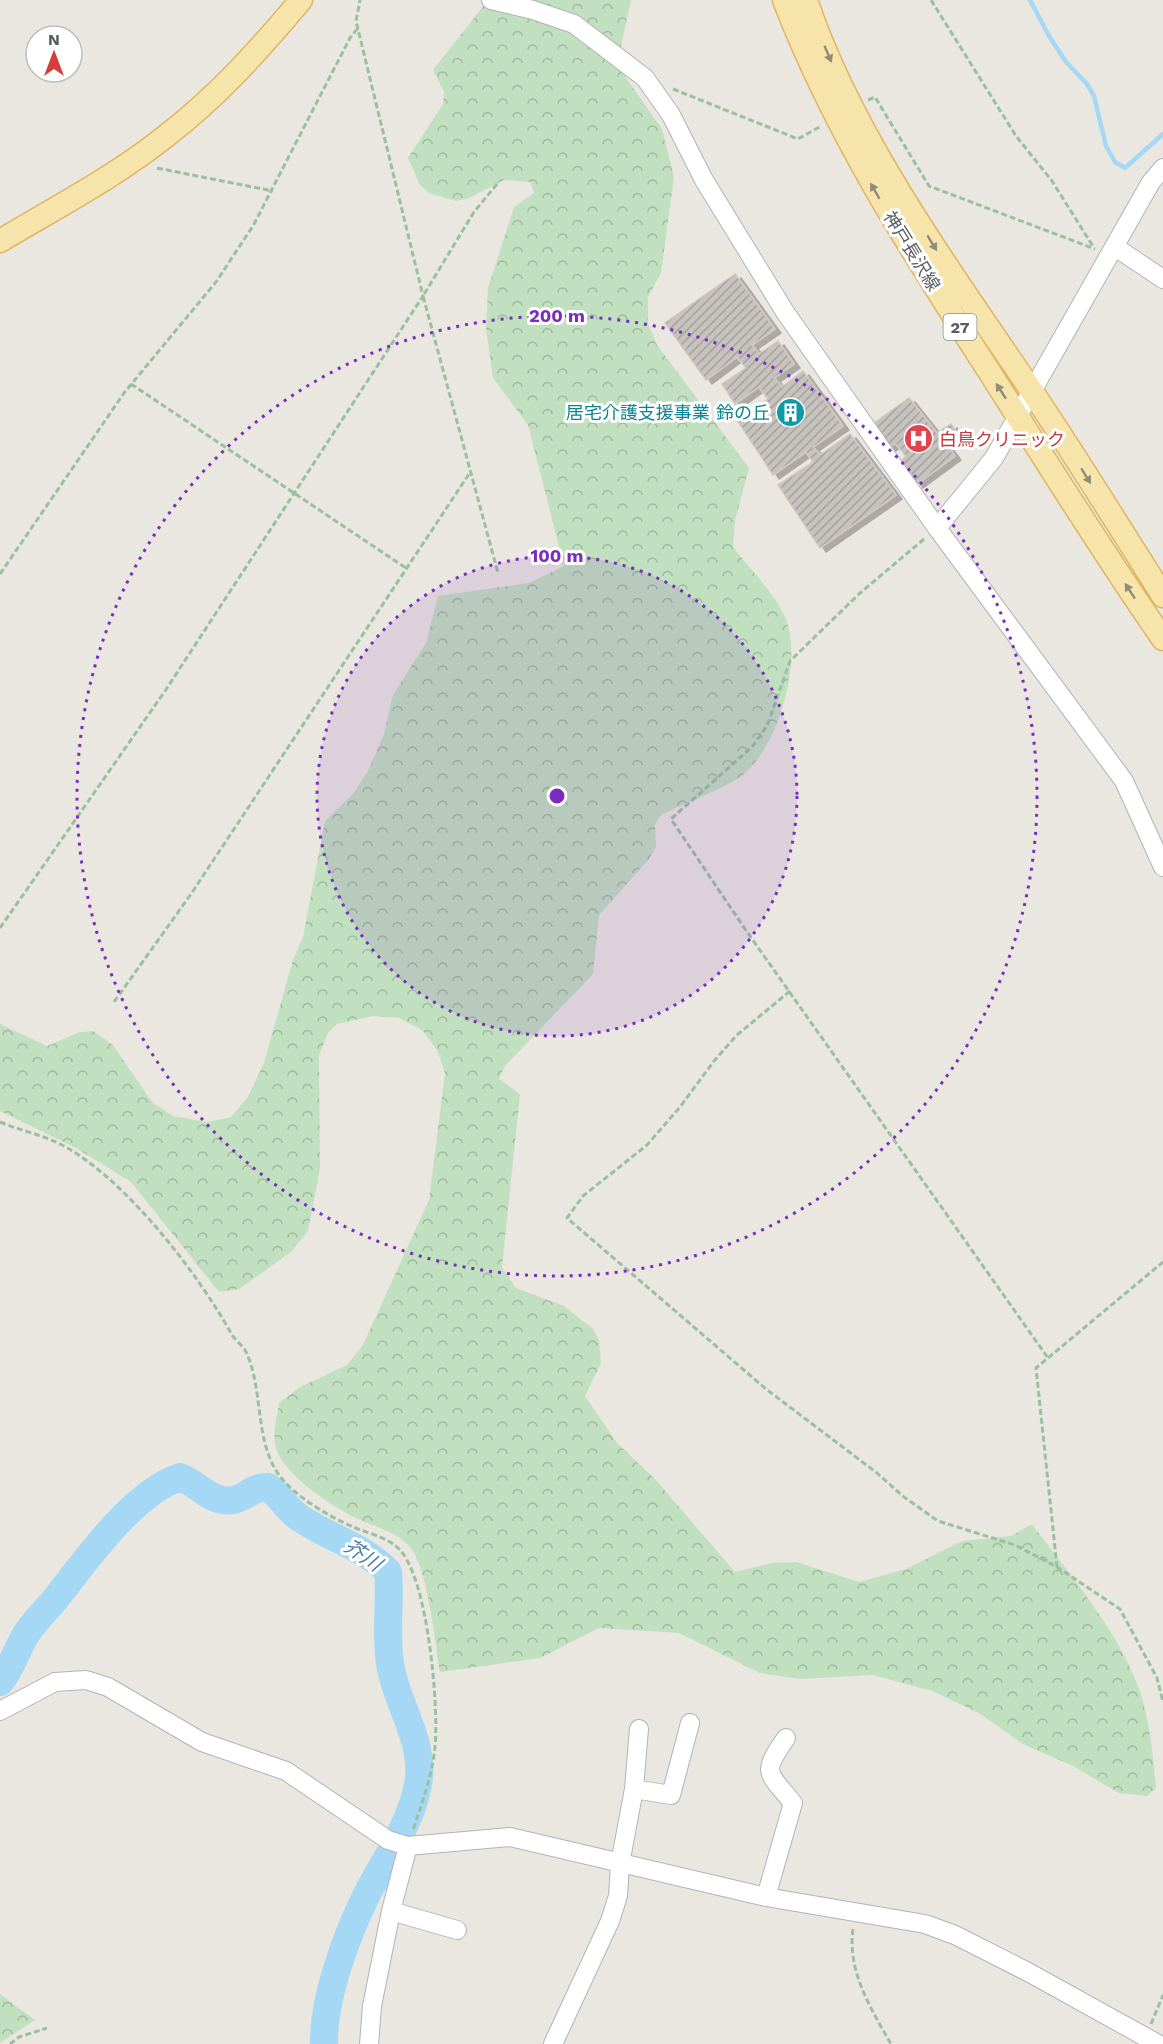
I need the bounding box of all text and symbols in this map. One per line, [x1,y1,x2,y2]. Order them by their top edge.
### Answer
north arrow [24,24,84,84]
text: N [48,30,60,49]
one-way arrow [823,46,833,64]
one-way arrow [870,183,881,199]
street label: 神戸長沢線 [879,207,945,295]
one-way arrow [927,235,938,251]
text: 200 m [529,305,585,326]
road number: 27 [944,314,976,340]
one-way arrow [996,383,1007,400]
building icon: 居宅介護支援事業 鈴の丘 [775,396,807,428]
place label: 居宅介護支援事業 鈴の丘 [566,402,770,423]
hospital icon: 白鳥クリニック [902,423,934,455]
place label: 白鳥クリニック [939,429,1065,450]
one-way arrow [1081,467,1092,484]
text: 100 m [530,545,584,566]
one-way arrow [1124,583,1135,599]
centre of rings [547,786,567,806]
water label: 芥川 [340,1534,388,1577]

